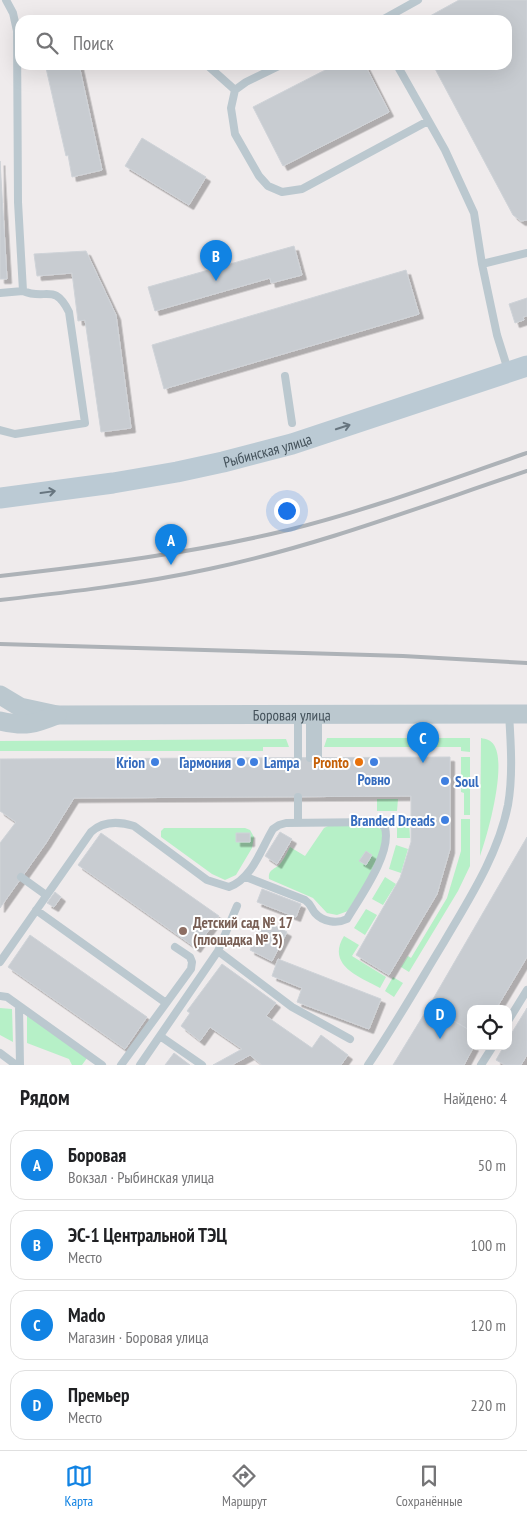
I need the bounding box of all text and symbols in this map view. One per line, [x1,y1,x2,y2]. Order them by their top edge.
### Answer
search box [15,15,512,70]
icon: search [33,29,61,57]
text: Поиск [73,31,114,55]
pin: B [200,240,232,281]
one-way arrow [335,422,351,432]
street label: Рыбинская улица [221,429,314,471]
one-way arrow [40,487,56,497]
your location [274,498,300,524]
pin: A [155,524,187,565]
street label: Боровая улица [253,705,331,724]
pin: C [407,722,439,763]
place label: Krion [116,753,145,772]
place label: Гармония [179,753,231,772]
place label: Lampa [264,753,299,772]
place label: Pronto [313,753,349,772]
marker: Krion [149,756,161,768]
marker: Гармония [235,756,247,768]
marker: Lampa [248,756,260,768]
marker: Pronto [353,756,365,768]
marker: Ровно [368,756,380,768]
place label: Ровно [358,770,391,789]
place label: Soul [455,772,479,791]
marker: Soul [439,775,451,787]
place label: Branded Dreads [351,811,435,830]
marker: Branded Dreads [439,814,451,826]
place label: Детский сад № 17 (площадка № 3) [193,913,293,949]
marker: Детский сад № 17 (площадка № 3) [177,925,189,937]
pin: D [424,998,456,1039]
map controls [467,1005,512,1050]
button: locate [467,1005,512,1050]
text: Рядом [20,1084,70,1111]
text: Найдено: 4 [444,1088,507,1108]
text: Боровая [68,1143,126,1167]
text: A [33,1155,41,1175]
text: 50 m [478,1155,506,1175]
text: Вокзал · Рыбинская улица [68,1167,214,1187]
text: ЭС-1 Центральной ТЭЦ [68,1223,227,1247]
text: B [33,1235,41,1255]
text: 100 m [471,1235,506,1255]
text: Место [68,1247,102,1267]
text: Mado [68,1303,105,1327]
text: C [33,1315,41,1335]
text: 120 m [471,1315,506,1335]
text: Магазин · Боровая улица [68,1327,209,1347]
text: Премьер [68,1383,130,1407]
text: D [33,1395,41,1415]
text: 220 m [471,1395,506,1415]
text: Место [68,1407,102,1427]
tab: Карта [65,1462,93,1510]
tab: Маршрут [222,1462,267,1510]
tab: Сохранённые [396,1462,462,1510]

